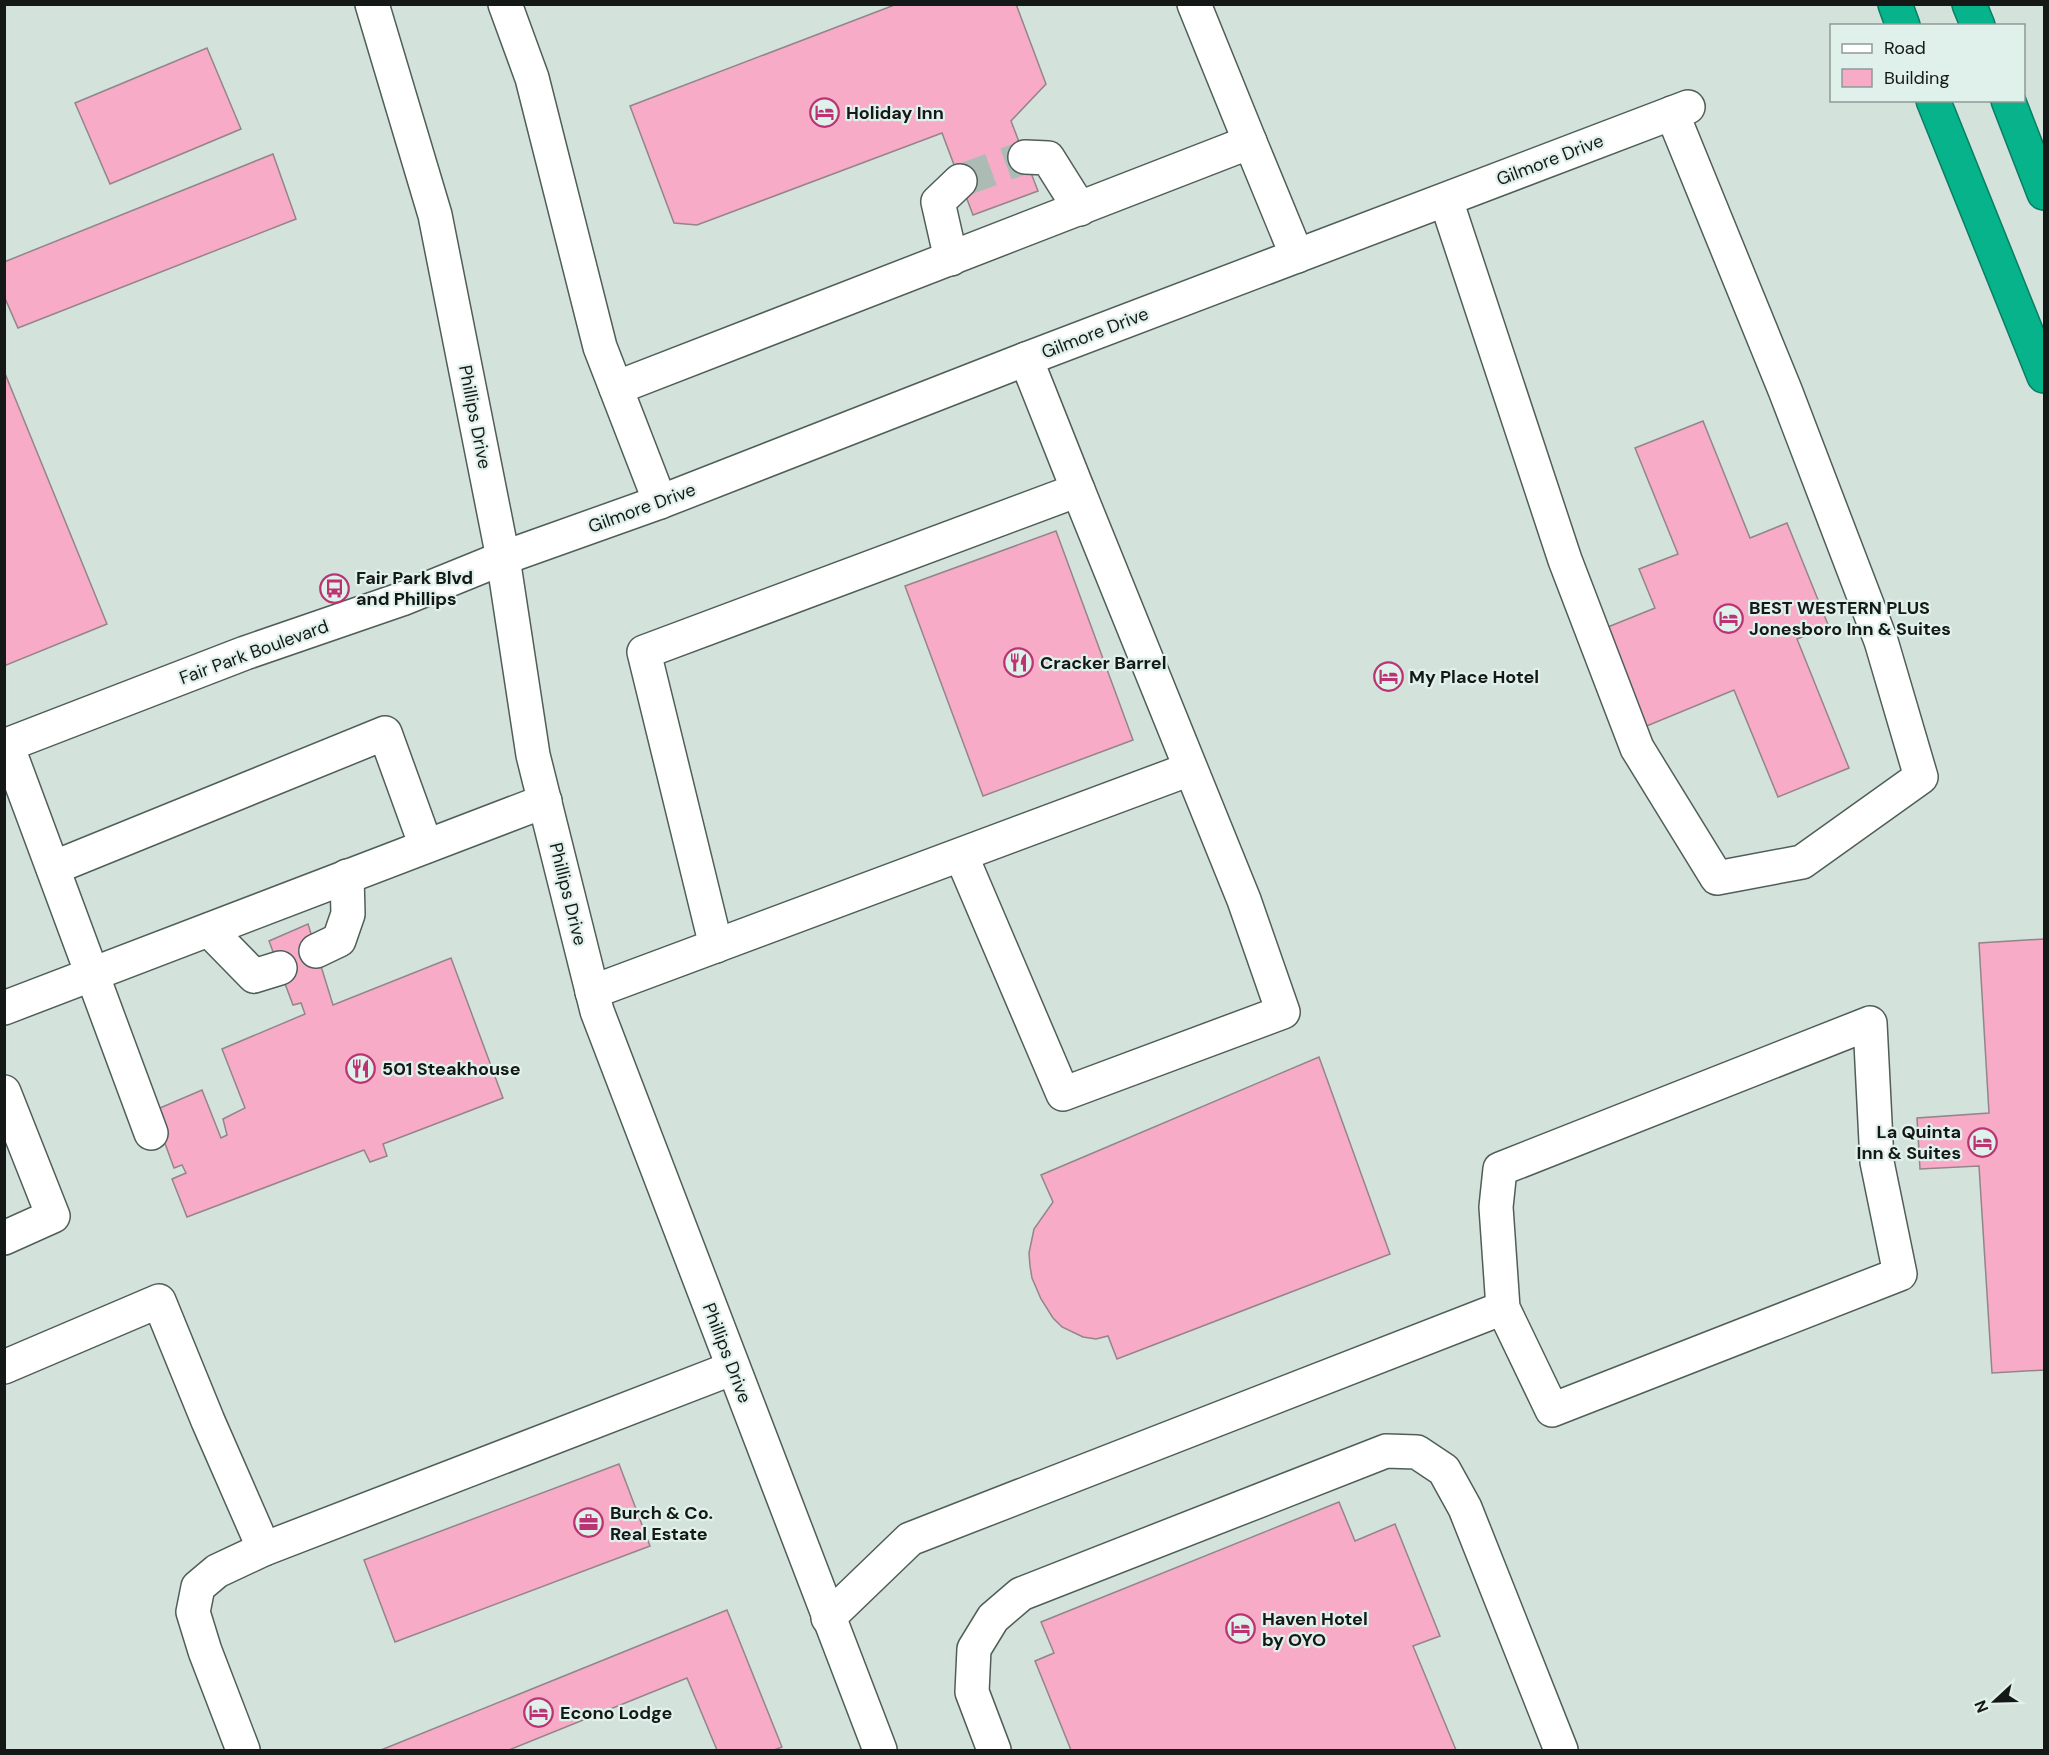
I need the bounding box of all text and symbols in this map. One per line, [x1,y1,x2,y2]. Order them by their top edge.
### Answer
legend [1830,24,2025,102]
text: Road [1884,36,1926,60]
text: Building [1884,66,1949,90]
hotel icon: Holiday Inn [809,97,841,129]
place label: Holiday Inn [846,101,944,125]
street label: Gilmore Drive [1493,129,1607,191]
street label: Gilmore Drive [1038,302,1152,364]
street label: Phillips Drive [453,363,497,471]
street label: Gilmore Drive [585,477,699,539]
place label: Fair Park Blvd and Phillips [356,566,473,611]
bus stop icon: Fair Park Blvd and Phillips [319,572,351,604]
place label: BEST WESTERN PLUS Jonesboro Inn & Suites [1749,596,1951,641]
hotel icon: BEST WESTERN PLUS Jonesboro Inn & Suites [1712,602,1744,634]
street label: Fair Park Boulevard [176,614,332,690]
restaurant icon: Cracker Barrel [1003,647,1035,679]
place label: Cracker Barrel [1040,651,1166,675]
hotel icon: My Place Hotel [1372,661,1404,693]
place label: My Place Hotel [1409,665,1539,689]
street label: Phillips Drive [544,840,592,948]
restaurant icon: 501 Steakhouse [345,1053,377,1085]
place label: 501 Steakhouse [382,1057,521,1081]
place label: La Quinta Inn & Suites [1857,1120,1961,1165]
hotel icon: La Quinta Inn & Suites [1966,1126,1998,1158]
street label: Phillips Drive [697,1300,757,1406]
place label: Burch & Co. Real Estate [610,1501,713,1546]
office icon: Burch & Co. Real Estate [573,1507,605,1539]
place label: Haven Hotel by OYO [1262,1607,1368,1652]
hotel icon: Haven Hotel by OYO [1225,1613,1257,1645]
north arrow [1965,1671,2025,1731]
hotel icon: Econo Lodge [523,1697,555,1729]
text: N [1970,1697,1993,1716]
place label: Econo Lodge [560,1701,672,1725]

